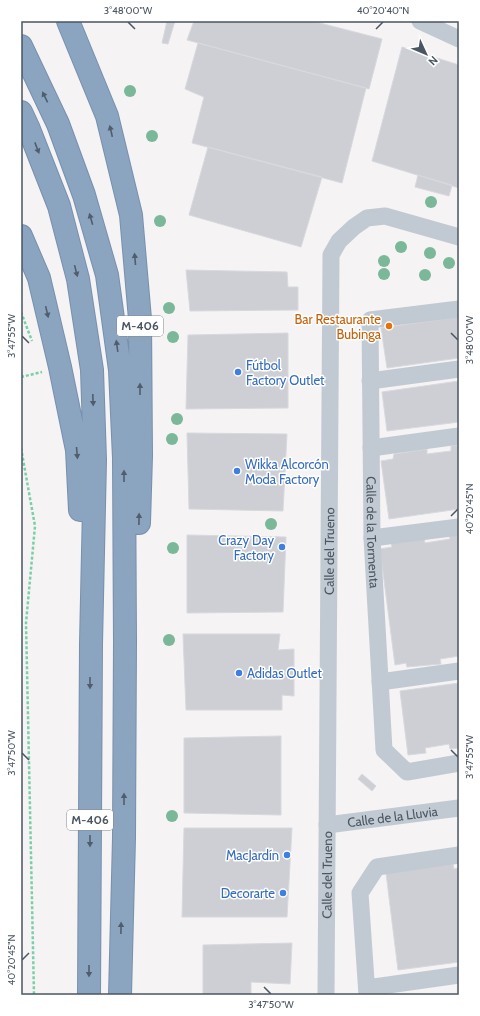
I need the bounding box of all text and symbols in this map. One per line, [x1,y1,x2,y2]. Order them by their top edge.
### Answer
text: 3°48'00"W [104,4,153,17]
text: 40°20'40"N [357,4,409,17]
north arrow [406,34,446,74]
text: N [425,53,441,69]
one-way arrow [42,92,49,103]
one-way arrow [107,125,113,138]
one-way arrow [34,142,40,154]
one-way arrow [88,213,94,225]
one-way arrow [131,253,138,265]
one-way arrow [73,266,79,278]
one-way arrow [45,306,51,318]
place label: Bar Restaurante Bubinga [294,311,382,342]
text: 3°47'55"W [5,313,18,358]
text: 3°48'00"W [463,315,476,364]
road number: M-406 [117,316,163,336]
marker: Bar Restaurante Bubinga [384,321,394,331]
one-way arrow [114,340,120,352]
place label: Fútbol Factory Outlet [246,357,325,388]
marker: Fútbol Factory Outlet [233,367,243,377]
one-way arrow [137,382,143,395]
one-way arrow [90,394,96,407]
one-way arrow [74,447,81,459]
place label: Wikka Alcorcón Moda Factory [245,456,329,487]
marker: Wikka Alcorcón Moda Factory [232,466,242,476]
one-way arrow [121,469,127,482]
street label: Calle de la Tormenta [363,476,383,589]
text: 40°20'45"N [463,484,476,534]
street label: Calle del Trueno [321,507,337,595]
one-way arrow [136,512,142,525]
place label: Crazy Day Factory [218,532,274,563]
marker: Crazy Day Factory [277,542,287,552]
place label: Adidas Outlet [247,665,322,681]
marker: Adidas Outlet [234,668,244,678]
one-way arrow [87,677,93,690]
text: 3°47'50"W [5,730,18,776]
text: 3°47'55"W [463,734,476,779]
one-way arrow [121,792,127,805]
street label: Calle de la Lluvia [346,803,439,830]
road number: M-406 [67,810,113,830]
street label: Calle del Trueno [319,831,335,919]
one-way arrow [87,835,93,848]
place label: MacJardín [226,847,279,863]
marker: MacJardín [282,850,292,860]
place label: Decorarte [221,885,275,901]
marker: Decorarte [278,888,288,898]
one-way arrow [118,922,125,934]
text: 40°20'45"N [5,935,18,985]
one-way arrow [86,965,92,978]
text: 3°47'50"W [248,998,294,1011]

